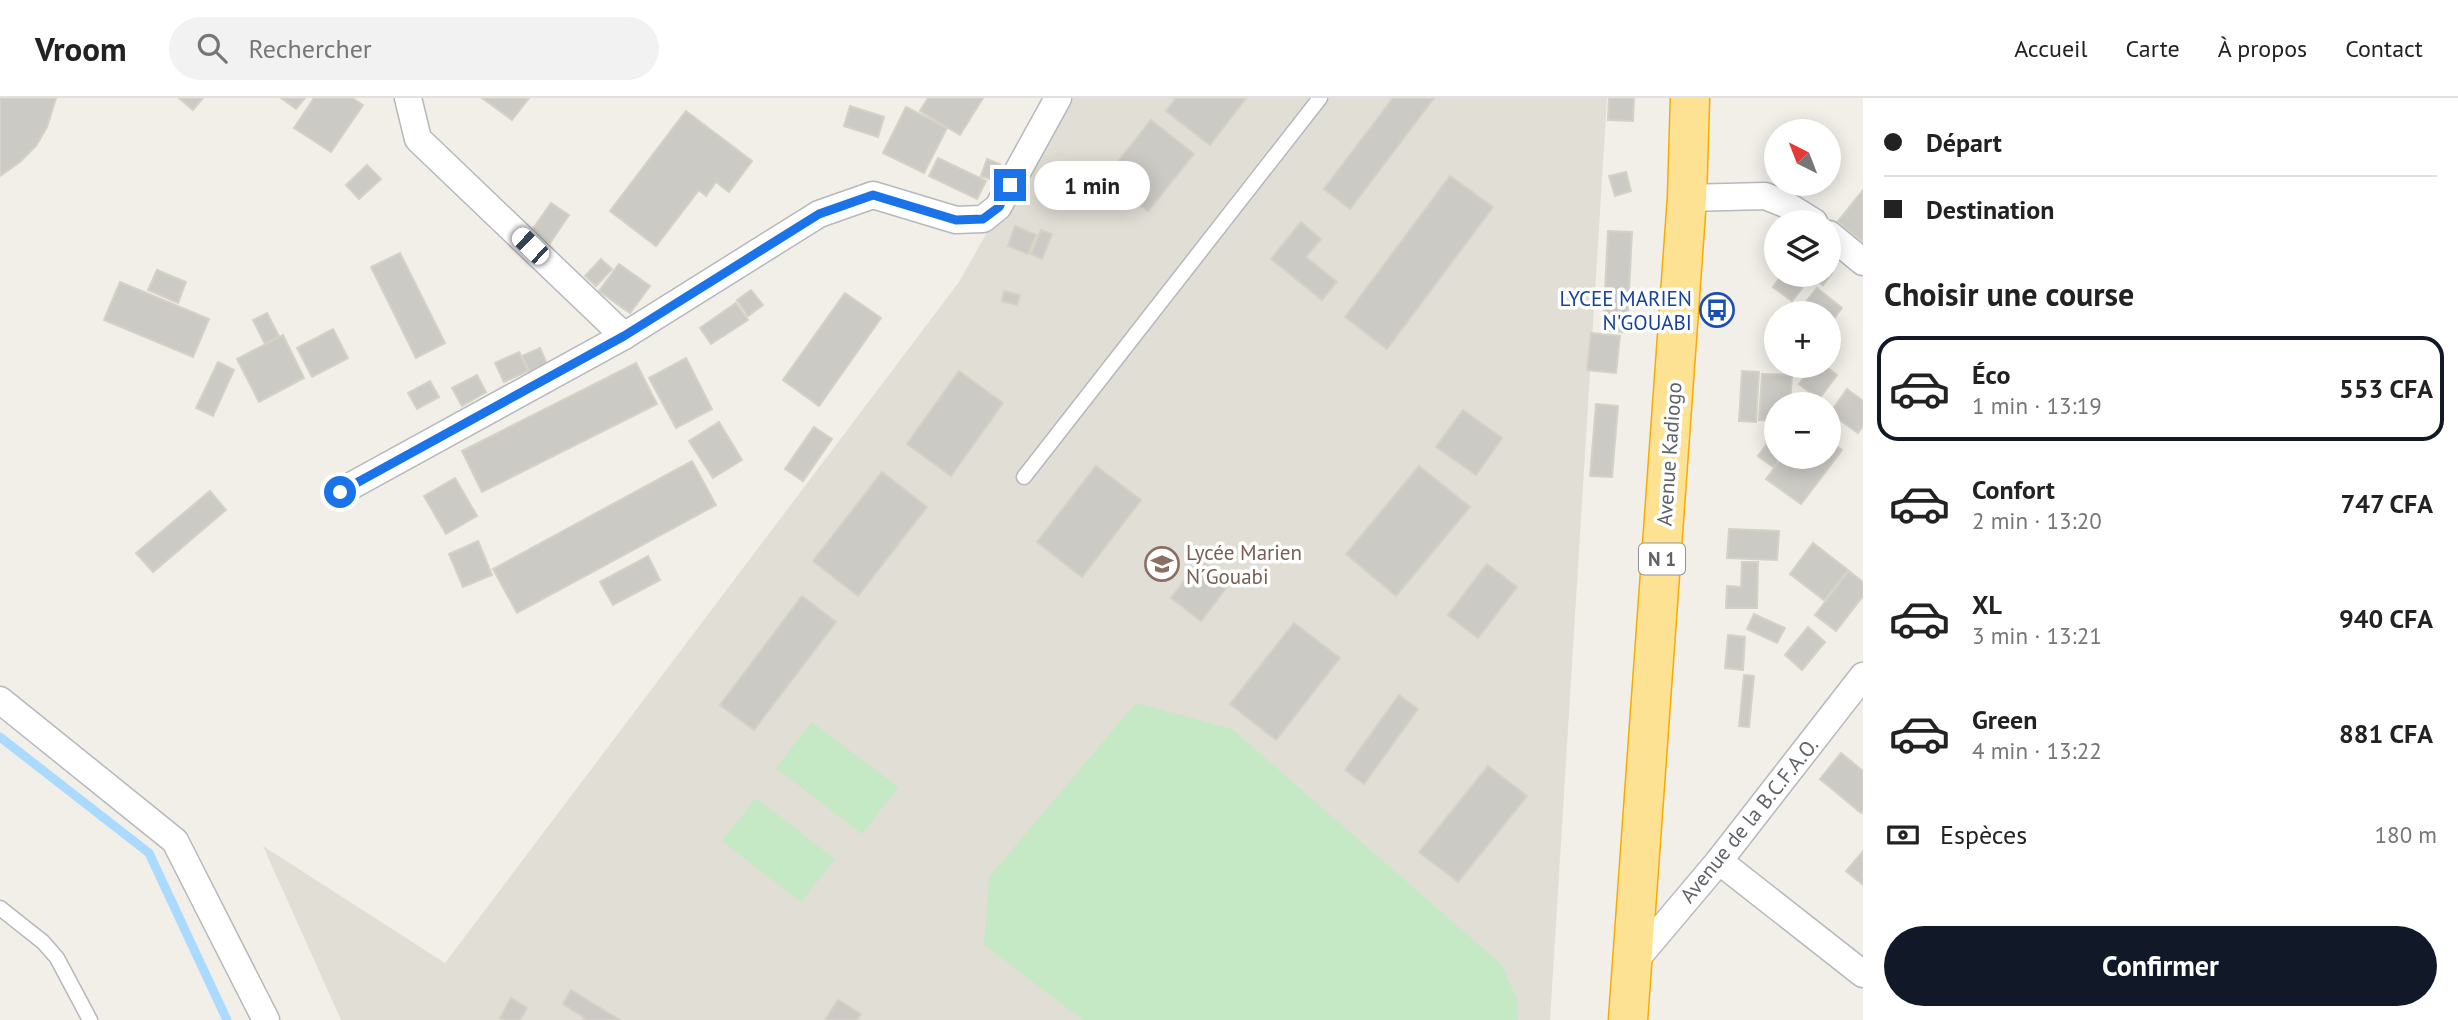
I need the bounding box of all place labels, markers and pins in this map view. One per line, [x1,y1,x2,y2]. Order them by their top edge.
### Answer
place label: LYCEE MARIEN N'GOUABI [1559,285,1692,336]
bus stop icon: LYCEE MARIEN N'GOUABI [1698,291,1736,329]
place label: Lycée Marien N´Gouabi [1186,539,1302,590]
school or university icon: Lycée Marien N´Gouabi [1143,545,1181,583]

